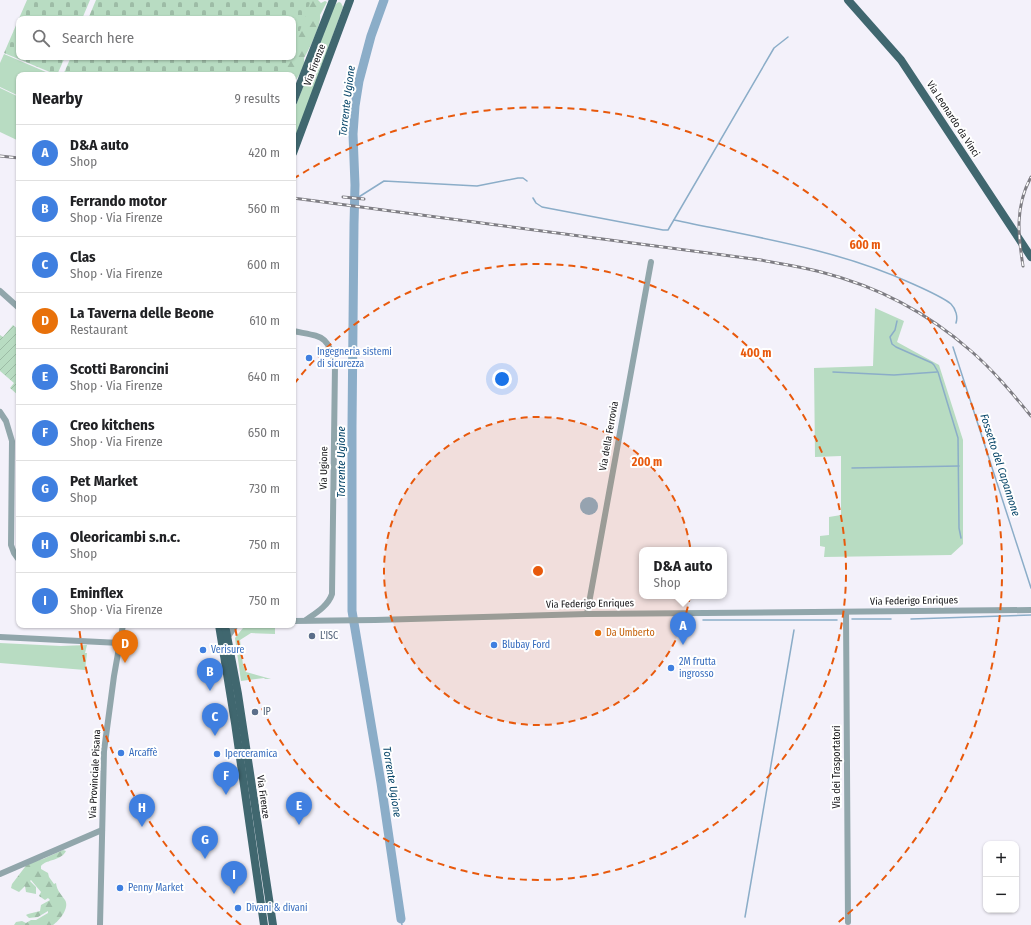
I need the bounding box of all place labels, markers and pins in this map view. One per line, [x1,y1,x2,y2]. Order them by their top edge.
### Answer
place label: Ingegneria sistemi di sicurezza [317,346,392,370]
marker: Ingegneria sistemi di sicurezza [304,353,314,363]
centre of rings [531,564,545,578]
pin: A [670,612,696,645]
place label: Da Umberto [606,627,655,639]
marker: Da Umberto [593,628,603,638]
pin: D [112,630,138,663]
place label: L'ISC [320,630,338,642]
marker: L'ISC [307,631,317,641]
place label: Blubay Ford [502,639,550,651]
marker: Blubay Ford [489,640,499,650]
place label: Verisure [211,644,244,656]
marker: Verisure [198,645,208,655]
place label: 2M frutta ingrosso [679,656,716,680]
pin: B [197,658,223,691]
marker: 2M frutta ingrosso [666,663,676,673]
pin: C [202,703,228,736]
place label: IP [263,706,271,718]
marker: IP [250,707,260,717]
place label: Arcaffè [129,747,158,759]
marker: Arcaffè [116,748,126,758]
place label: Iperceramica [225,748,278,760]
marker: Iperceramica [212,749,222,759]
pin: F [213,762,239,795]
pin: E [286,792,312,825]
pin: H [129,794,155,827]
pin: G [192,826,218,859]
pin: I [221,861,247,894]
place label: Penny Market [128,882,184,894]
marker: Penny Market [115,883,125,893]
place label: Divani & divani [246,902,308,914]
marker: Divani & divani [233,903,243,913]

